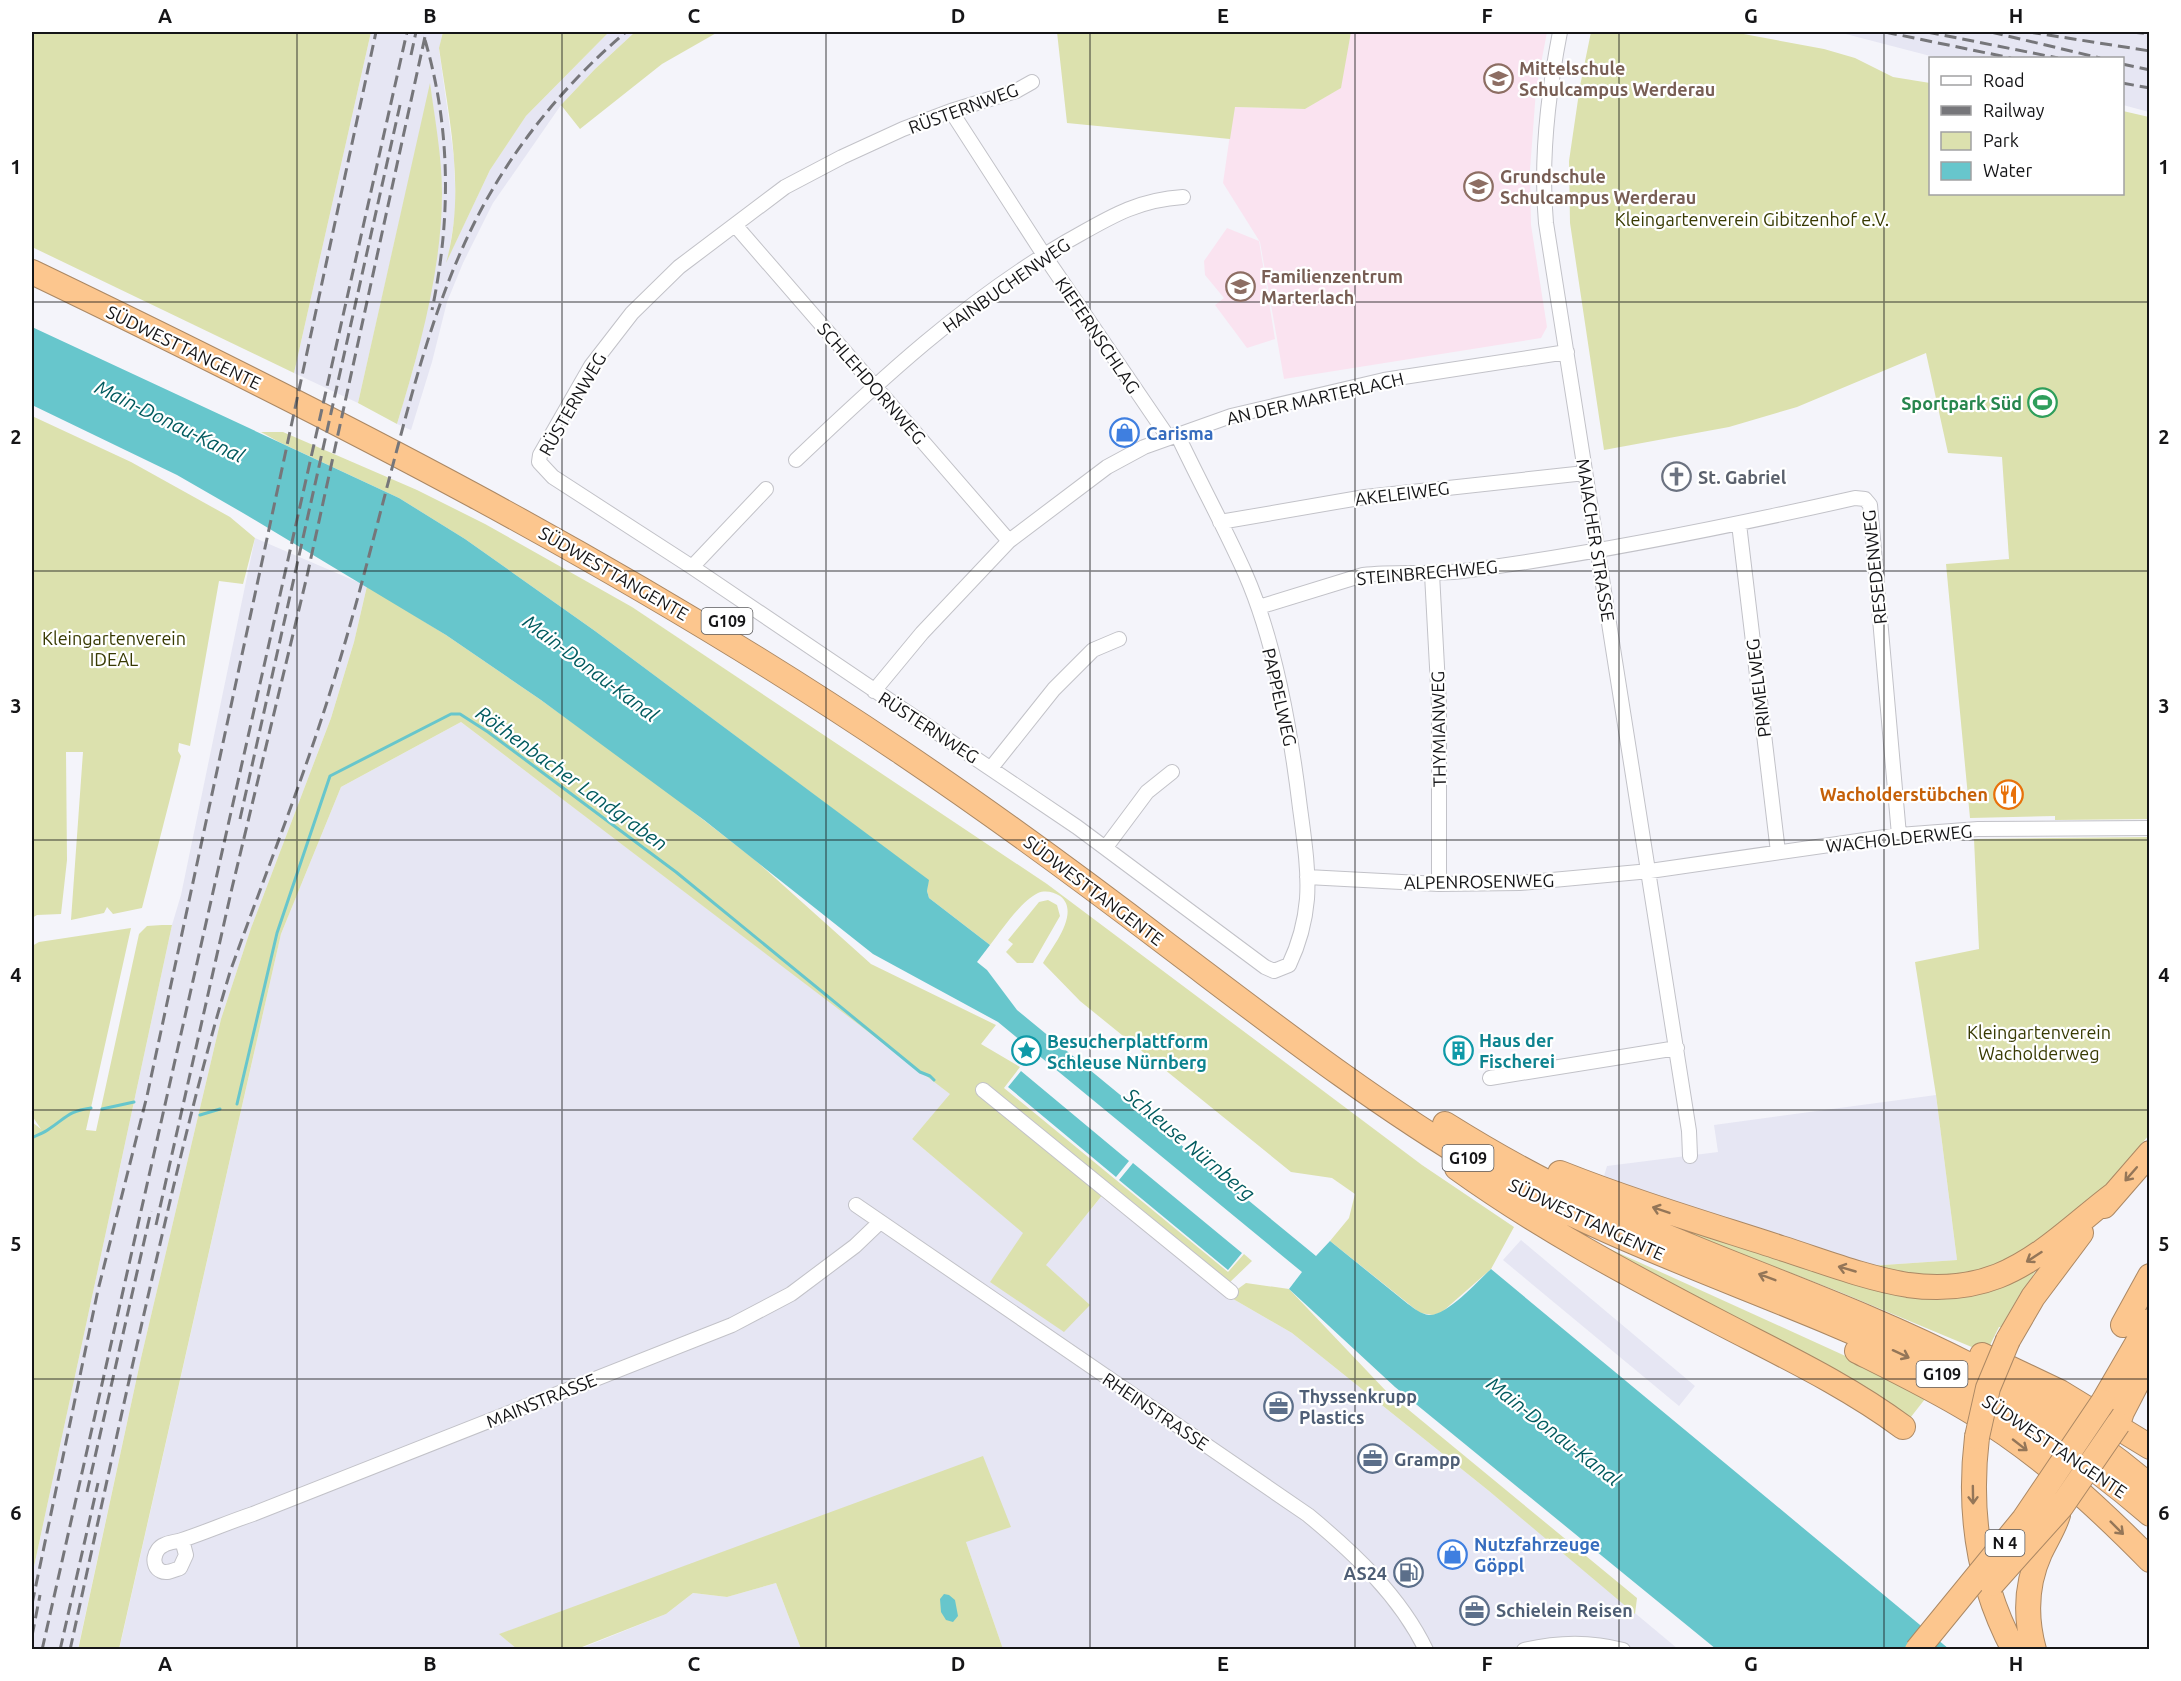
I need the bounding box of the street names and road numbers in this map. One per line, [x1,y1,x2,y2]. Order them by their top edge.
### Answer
street label: RÜSTERNWEG [905,79,1021,137]
street label: HAINBUCHENWEG [939,234,1073,336]
street label: KIEFERNSCHLAG [1052,273,1144,397]
street label: SÜDWESTTANGENTE [103,301,265,393]
street label: SCHLEHDORNWEG [814,318,930,448]
street label: RÜSTERNWEG [534,349,610,459]
street label: AN DER MARTERLACH [1224,368,1406,428]
street label: MAIACHER STRASSE [1573,457,1619,623]
street label: AKELEIWEG [1354,477,1450,509]
street label: RESEDENWEG [1858,509,1890,625]
street label: SÜDWESTTANGENTE [536,522,692,624]
street label: STEINBRECHWEG [1356,556,1498,588]
road number: G109 [702,608,752,634]
street label: PRIMELWEG [1742,638,1774,738]
street label: PAPPELWEG [1259,646,1301,748]
street label: THYMIANWEG [1427,671,1449,787]
street label: RÜSTERNWEG [875,687,983,767]
street label: WACHOLDERWEG [1825,820,1973,856]
street label: SÜDWESTTANGENTE [1020,831,1168,949]
street label: ALPENROSENWEG [1404,870,1554,892]
road number: G109 [1442,1145,1494,1171]
street label: SÜDWESTTANGENTE [1506,1174,1668,1264]
road number: G109 [1916,1361,1968,1387]
street label: RHEINSTRASSE [1099,1368,1213,1454]
street label: MAINSTRASSE [483,1369,599,1431]
street label: SÜDWESTTANGENTE [1979,1390,2131,1502]
road number: N 4 [1986,1530,2024,1556]

